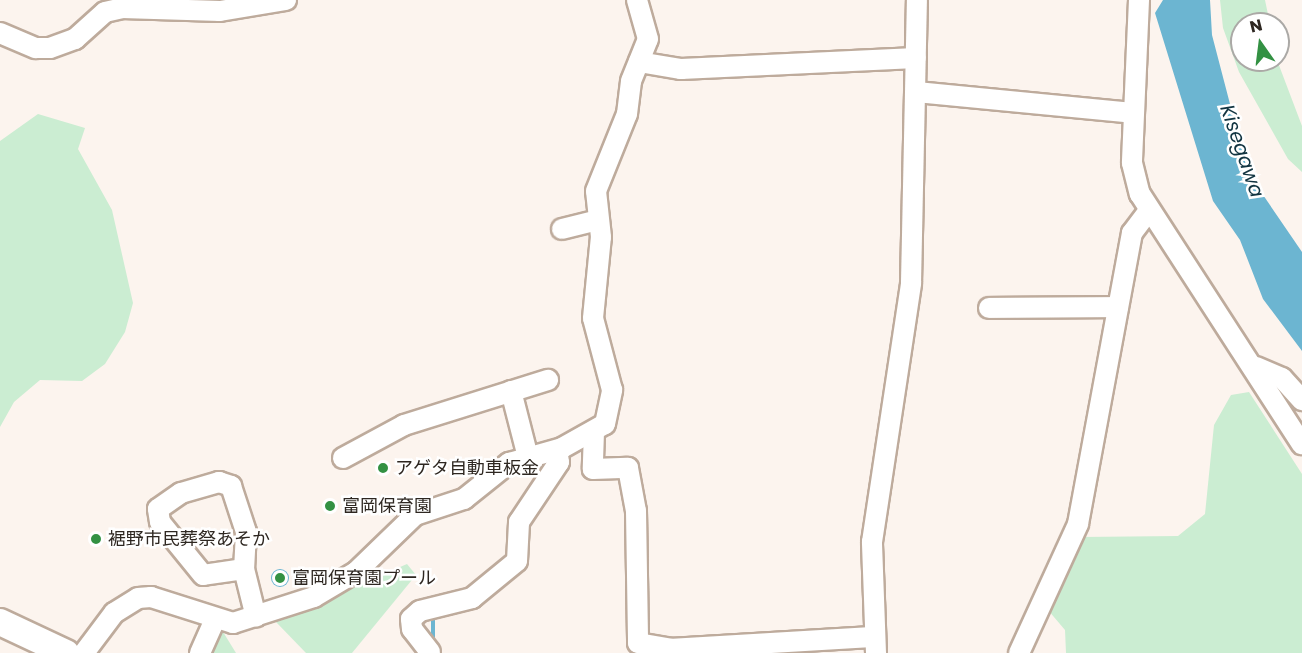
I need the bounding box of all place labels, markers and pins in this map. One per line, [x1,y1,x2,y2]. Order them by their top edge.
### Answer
place label: アゲタ自動車板金 [395,457,539,479]
marker: アゲタ自動車板金 [376,461,390,475]
place label: 富岡保育園 [342,495,432,517]
marker: 富岡保育園 [323,499,337,513]
place label: 裾野市民葬祭あそか [108,528,270,550]
marker: 裾野市民葬祭あそか [89,532,103,546]
place label: 富岡保育園プール [292,567,436,589]
marker: 富岡保育園プール [273,571,287,585]

